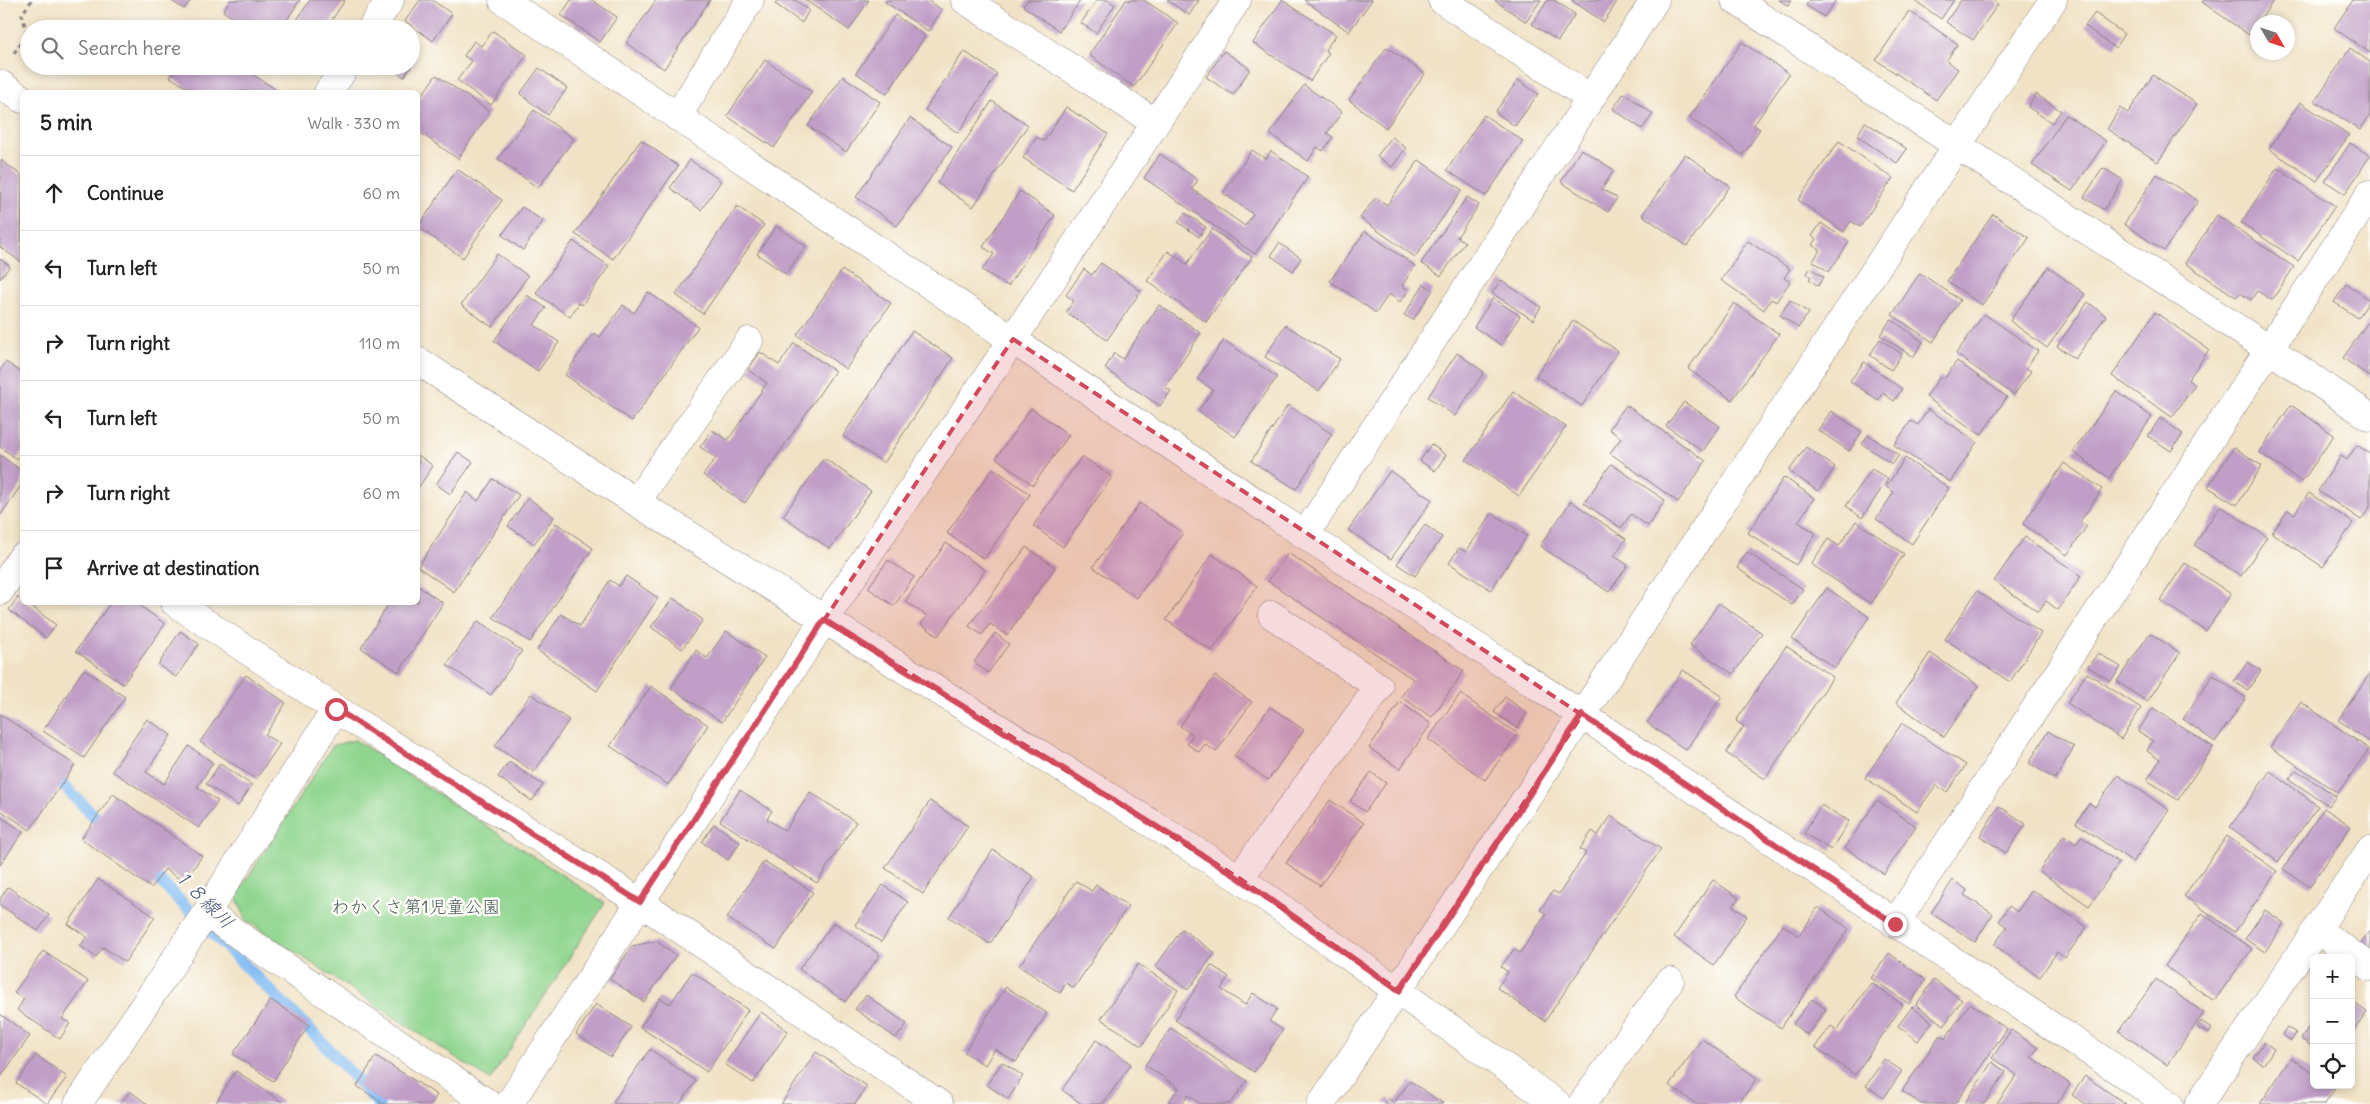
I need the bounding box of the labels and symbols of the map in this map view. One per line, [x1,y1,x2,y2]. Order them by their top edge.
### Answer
north arrow [2250,15,2295,60]
route start [325,698,348,721]
water label: １８線川 [169,863,239,933]
park label: わかくさ第1児童公園 [331,895,501,918]
route end [1884,913,1907,936]

